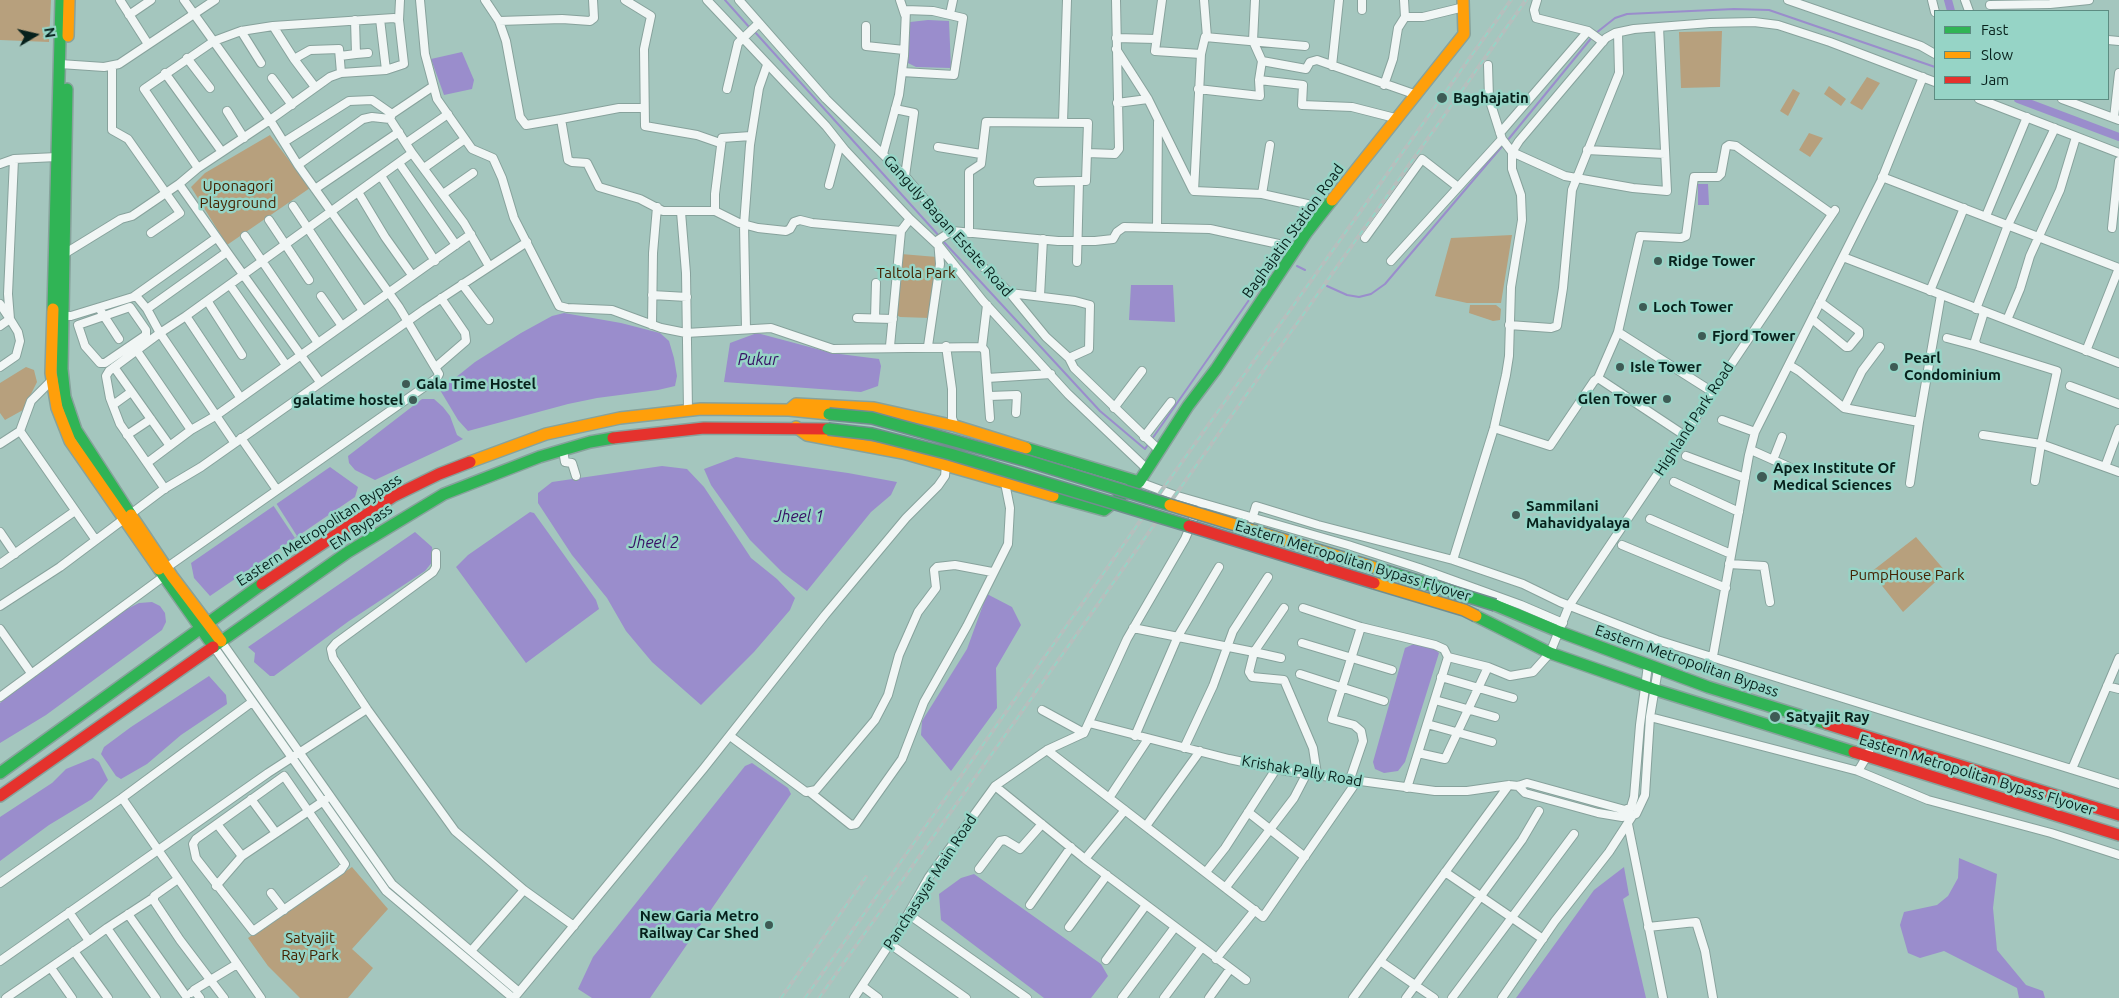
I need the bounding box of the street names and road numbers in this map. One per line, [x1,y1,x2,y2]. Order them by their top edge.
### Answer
street label: Ganguly Bagan Estate Road [880,152,1016,300]
street label: Baghajatin Station Road [1238,160,1348,302]
street label: Highland Park Road [1651,359,1737,479]
street label: Eastern Metropolitan Bypass [233,470,405,590]
street label: EM Bypass [326,500,396,554]
street label: Eastern Metropolitan Bypass Flyover [1233,517,1473,605]
street label: Eastern Metropolitan Bypass [1593,621,1781,701]
street label: Eastern Metropolitan Bypass Flyover [1857,731,2097,819]
street label: Krishak Pally Road [1240,752,1364,790]
street label: Panchasayar Main Road [880,811,980,953]

